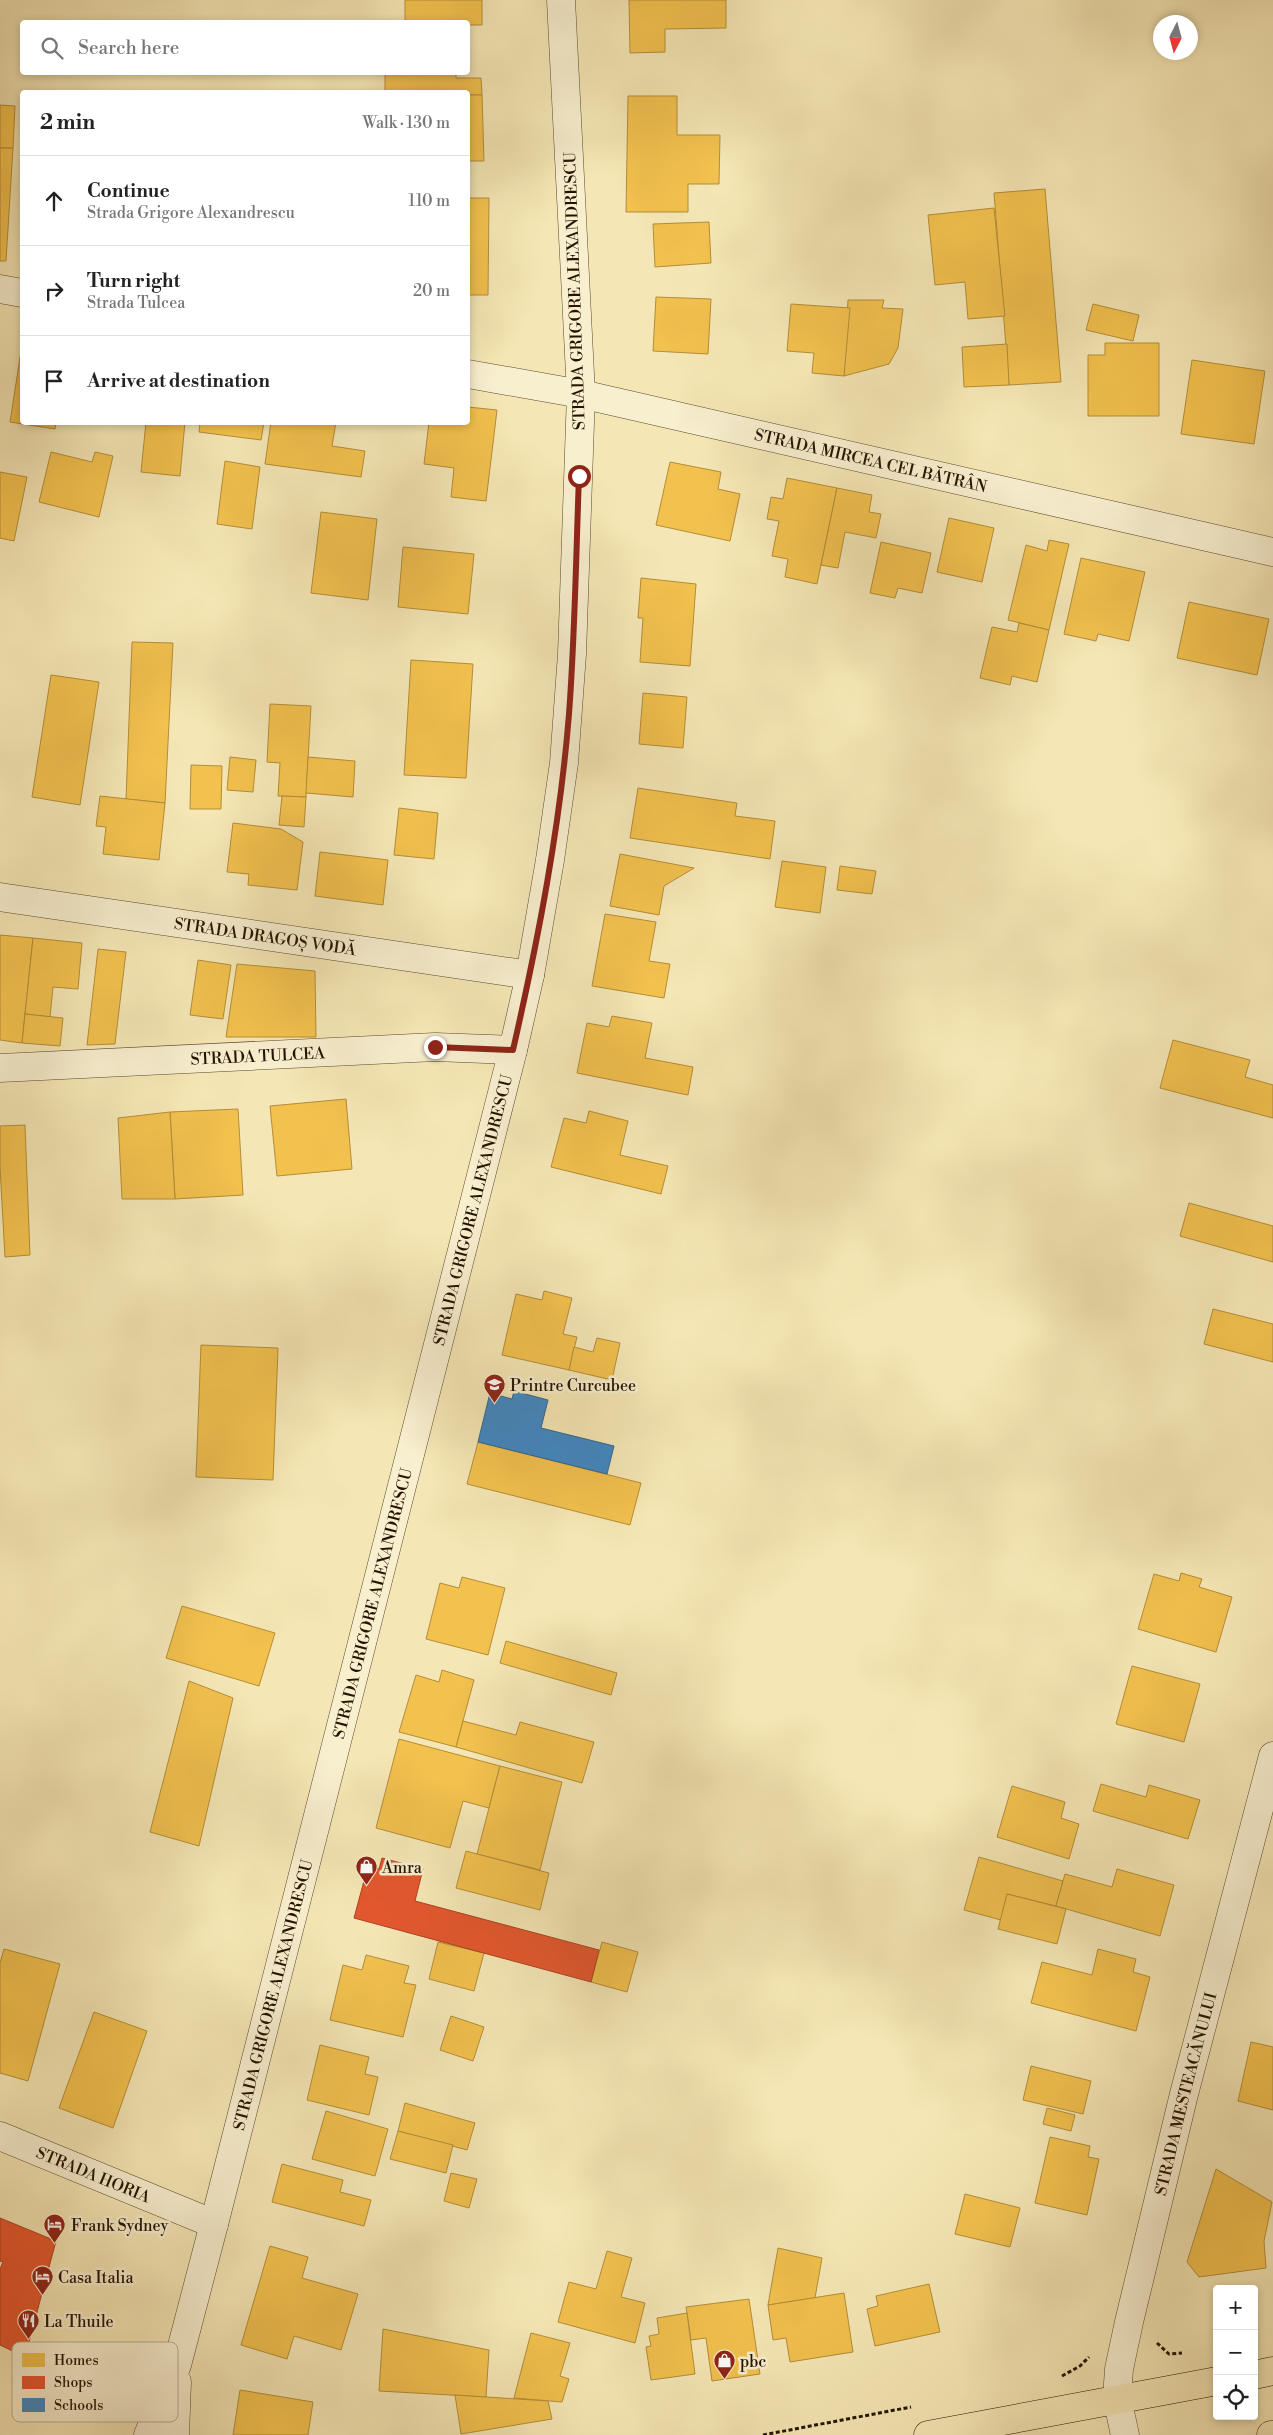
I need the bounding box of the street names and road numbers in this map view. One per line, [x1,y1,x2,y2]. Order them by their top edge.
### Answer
street label: STRADA GRIGORE ALEXANDRESCU [560,151,590,430]
street label: STRADA MIRCEA CEL BĂTRÂN [752,425,989,497]
street label: STRADA DRAGOȘ VODĂ [173,914,359,960]
street label: STRADA TULCEA [190,1043,326,1070]
street label: STRADA GRIGORE ALEXANDRESCU [429,1073,517,1348]
street label: STRADA GRIGORE ALEXANDRESCU [329,1466,417,1741]
street label: STRADA GRIGORE ALEXANDRESCU [229,1857,317,2133]
street label: STRADA MESTEACĂNULUI [1151,1990,1221,2198]
street label: STRADA HORIA [33,2143,154,2208]

